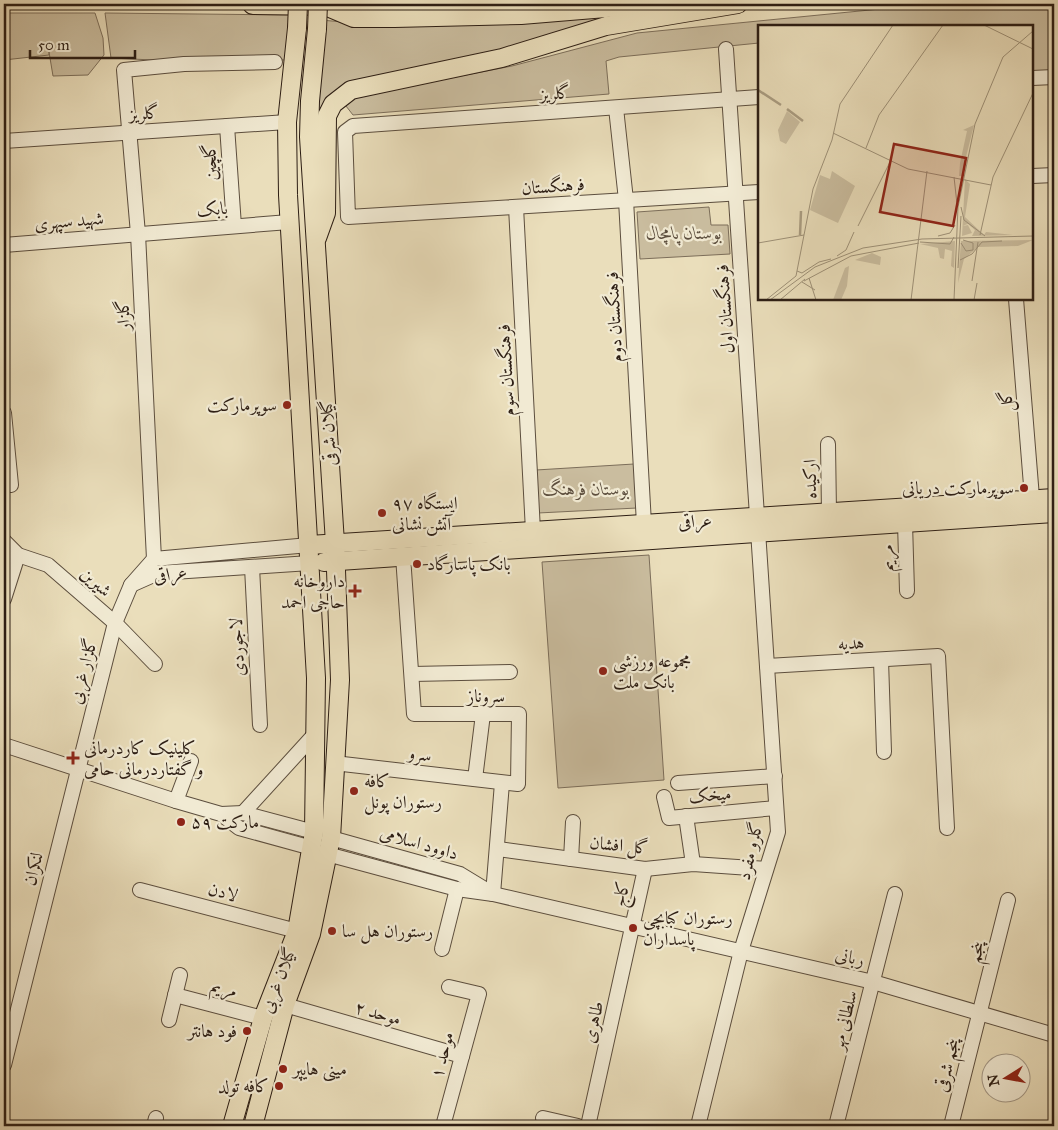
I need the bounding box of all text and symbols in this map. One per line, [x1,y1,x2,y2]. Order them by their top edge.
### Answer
inset map [758,25,1033,300]
scale bar [30,28,135,60]
text: 50 m [38,36,70,54]
street label: گلریز [537,81,571,106]
street label: گلریز [126,101,160,126]
street label: گلچین [198,143,223,181]
street label: فرهنگستان [520,172,586,200]
street label: بابک [195,197,229,221]
street label: شهید سپهری [33,207,105,236]
park label: بوستان پامچال [646,222,723,246]
street label: فرهنگستان اول [710,264,740,354]
street label: فرهنگستان دوم [600,271,632,363]
street label: گلزار [111,299,136,333]
street label: فرهنگستان سوم [492,323,524,417]
street label: گل [994,389,1019,413]
place label: سوپرمارکت [207,394,277,416]
marker: سوپرمارکت [281,399,293,411]
street label: گیلان شرقی [315,399,342,467]
street label: ارکیده [799,459,821,499]
park label: بوستان فرهنگ [543,477,630,501]
place label: سوپرمارکت دریانی [902,477,1014,499]
marker: سوپرمارکت دریانی [1018,482,1030,494]
place label: ایستگاه ۹۷ آتش نشانی [392,491,458,536]
marker: ایستگاه ۹۷ آتش نشانی [376,507,388,519]
street label: عراقی [677,509,713,535]
street label: مریم [876,544,903,572]
place label: بانک پاسارگاد [427,553,511,577]
marker: بانک پاسارگاد [411,558,423,570]
street label: عراقی [152,560,189,589]
street label: شیرین [76,562,116,602]
place label: داروخانه حاجی احمد [281,570,345,613]
marker: داروخانه حاجی احمد [349,585,361,597]
street label: لاجوردی [224,617,250,677]
street label: هدیه [837,631,865,655]
street label: گلزار غربی [64,636,104,707]
place label: مجموعه ورزشی بانک ملت [613,650,691,693]
marker: مجموعه ورزشی بانک ملت [597,665,609,677]
street label: سروناز [465,685,505,708]
place label: کلینیک کاردرمانی و گفتاردرمانی حامی [84,737,203,780]
street label: سرو [405,741,433,767]
marker: کلینیک کاردرمانی و گفتاردرمانی حامی [66,751,80,765]
place label: کافه رستوران پونل [364,770,442,815]
street label: میخک [688,782,732,808]
marker: کافه رستوران پونل [348,785,360,797]
place label: مارکت ۵۹ [191,811,259,833]
marker: مارکت ۵۹ [175,816,187,828]
street label: گلرو مفرد [733,820,768,883]
street label: داوود اسلامی [377,821,461,865]
street label: گل افشان [588,831,650,860]
street label: لنکران [18,850,49,888]
street label: لادن [206,877,240,907]
street label: کاج [608,879,639,910]
place label: رستوران کبابچی پاسداران [643,907,733,952]
place label: رستوران هل سا [342,920,433,944]
marker: رستوران کبابچی پاسداران [627,922,639,934]
marker: رستوران هل سا [326,925,338,937]
street label: پنجم [963,938,995,967]
street label: ربانی [833,943,867,971]
street label: گیلان غربی [255,944,302,1017]
street label: مریم [207,974,240,1007]
street label: سلطانی مهر [826,988,863,1054]
street label: موحد ۲ [352,996,404,1030]
street label: طاهری [578,999,609,1045]
place label: فود هانتر [186,1020,237,1042]
marker: فود هانتر [241,1025,253,1037]
street label: موحد ۱ [425,1029,459,1081]
street label: پنجم شرقی [930,1035,970,1096]
north arrow [980,1052,1030,1102]
place label: مینی هایپر [291,1058,347,1082]
marker: مینی هایپر [277,1063,289,1075]
text: N [984,1073,1003,1088]
place label: کافه تولد [218,1075,269,1097]
marker: کافه تولد [273,1080,285,1092]

